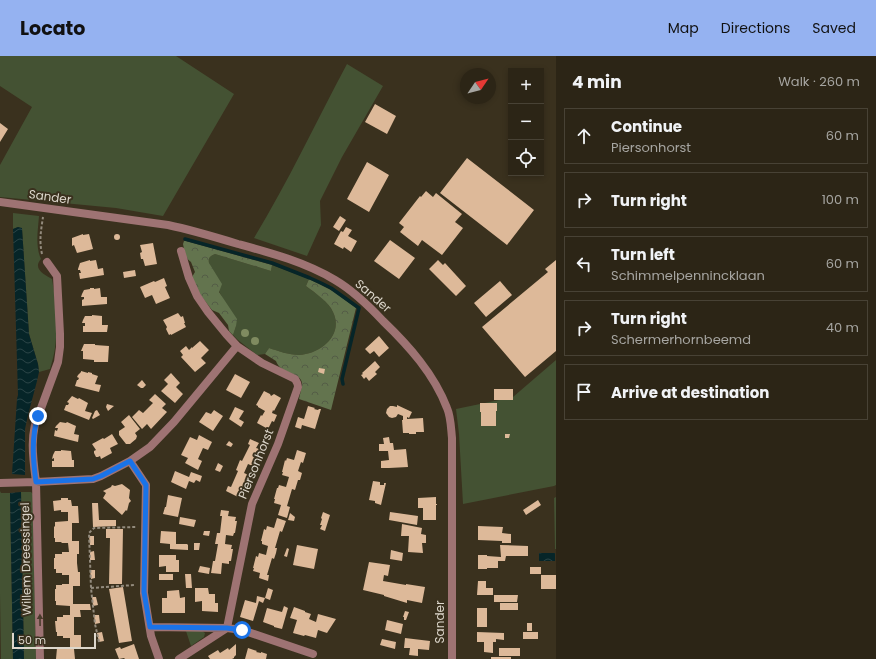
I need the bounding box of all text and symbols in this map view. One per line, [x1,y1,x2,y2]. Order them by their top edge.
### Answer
text: Locato [20,15,85,42]
text: Map [668,18,699,38]
text: Directions [721,18,790,38]
text: Saved [812,18,856,38]
north arrow [460,68,496,104]
map controls [508,68,544,176]
button: + [508,68,544,104]
text: 4 min [572,70,622,94]
text: Walk · 260 m [778,72,860,91]
button: − [508,104,544,140]
text: Continue [611,116,682,137]
icon: ahead [573,125,595,147]
text: 60 m [826,126,859,145]
text: Piersonhorst [611,138,691,157]
button: locate [508,140,544,176]
street label: Sander [28,185,73,208]
icon: right [573,189,595,211]
text: Turn right [611,190,687,211]
text: 100 m [822,190,859,209]
text: Turn left [611,244,675,265]
icon: left [573,253,595,275]
text: 60 m [826,254,859,273]
text: Schimmelpennincklaan [611,266,765,285]
street label: Sander [352,275,395,316]
text: Turn right [611,308,687,329]
icon: right [573,317,595,339]
text: 40 m [826,318,859,337]
text: Schermerhornbeemd [611,330,751,349]
icon: arrive [573,381,595,403]
text: Arrive at destination [611,382,769,403]
route end [29,407,47,425]
street label: Piersonhorst [234,426,277,501]
street label: Willem Dreessingel [16,502,35,616]
street label: Sander [431,600,448,643]
one-way arrow [36,614,43,626]
route start [233,621,251,639]
scale bar [12,631,96,650]
text: 50 m [18,632,46,648]

